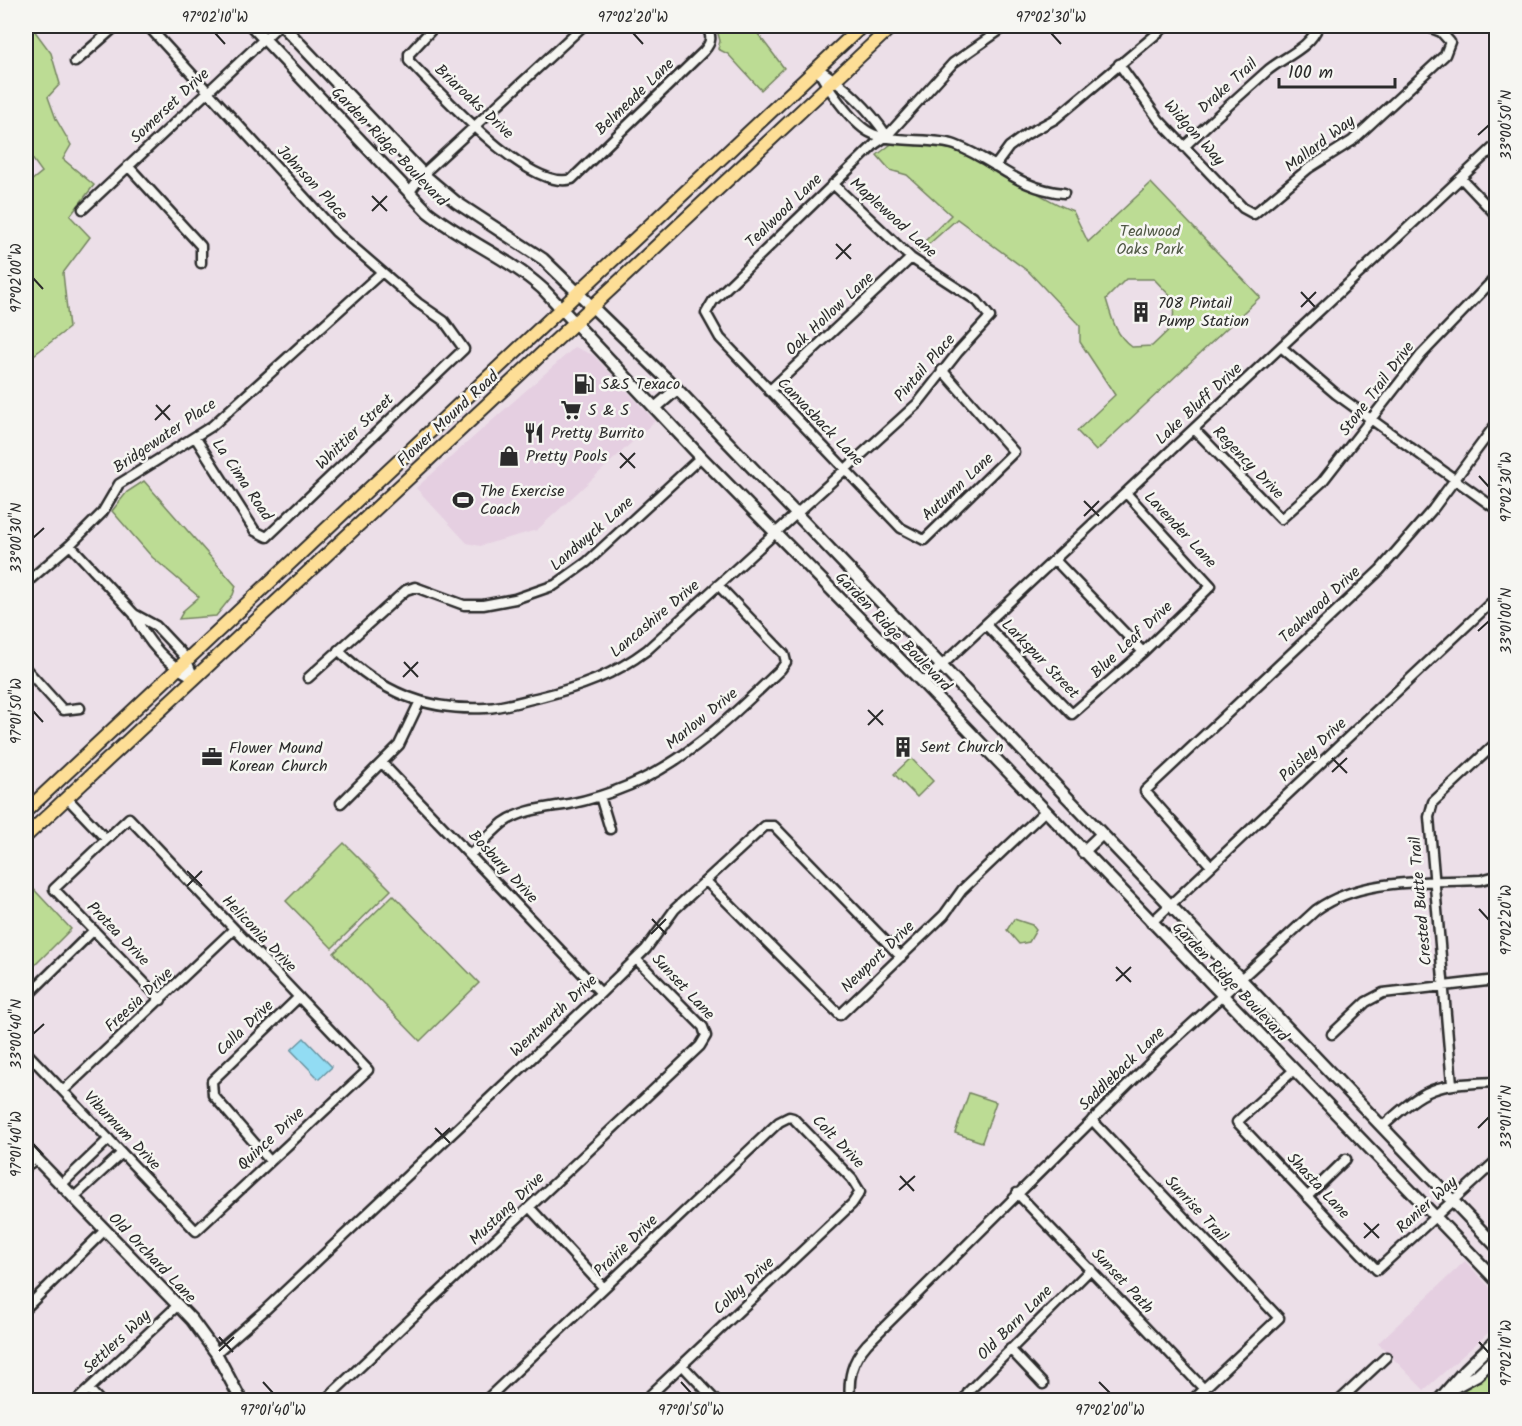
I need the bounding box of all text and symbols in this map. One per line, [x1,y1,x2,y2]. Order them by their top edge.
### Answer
text: 97°02'10"W [182,6,249,30]
text: 97°02'20"W [598,6,669,30]
text: 97°02'30"W [1016,6,1086,30]
scale bar [1279,51,1394,89]
street label: Belmeade Lane [590,52,680,142]
street label: Drake Trail [1192,52,1264,120]
street label: Briaroaks Drive [429,58,519,146]
text: 100 m [1288,59,1333,88]
street label: Somerset Drive [125,62,215,150]
street label: Garden Ridge Boulevard [325,81,454,214]
text: 33°00'50"N [1495,90,1519,160]
street label: Widgon Way [1157,94,1231,172]
street label: Mallard Way [1279,109,1361,179]
street label: Johnson Place [270,140,354,226]
street label: Tealwood Lane [740,168,828,254]
street label: Maplewood Lane [844,172,942,264]
park label: Tealwood Oaks Park [1116,219,1184,262]
text: 97°02'00"W [5,243,29,313]
street label: Oak Hollow Lane [780,266,880,362]
place label: 708 Pintail Pump Station [1158,291,1249,334]
building icon: 708 Pintail Pump Station [1129,300,1153,324]
street label: Pintail Place [888,328,962,408]
street label: Stone Trail Drive [1333,336,1421,442]
street label: Lake Bluff Drive [1150,357,1248,451]
street label: Flower Mound Road [391,364,505,473]
fuel station icon: S&S Texaco [572,372,596,396]
place label: S&S Texaco [601,372,680,397]
street label: Canvasback Lane [771,372,869,472]
street label: Whittier Street [310,388,400,476]
street label: Bridgewater Place [108,392,222,480]
supermarket icon: S & S [559,398,583,422]
place label: S & S [588,398,630,423]
street label: Regency Drive [1206,420,1290,506]
restaurant icon: Pretty Burrito [522,421,546,445]
place label: Pretty Burrito [551,421,644,446]
street label: La Cima Road [205,434,279,527]
shop icon: Pretty Pools [497,444,521,468]
place label: Pretty Pools [526,444,608,469]
street label: Autumn Lane [916,447,1000,527]
text: 97°02'30"W [1495,452,1519,522]
place label: The Exercise Coach [480,479,564,522]
street label: Lavender Lane [1138,486,1222,574]
sports icon: The Exercise Coach [451,488,475,512]
street label: Landwyck Lane [545,490,639,578]
text: 33°00'30"N [5,503,29,573]
street label: Teakwood Drive [1274,560,1366,650]
street label: Garden Ridge Boulevard [829,566,958,699]
street label: Lancashire Drive [604,574,706,664]
text: 33°01'00"N [1495,588,1519,654]
street label: Blue Leaf Drive [1085,595,1179,685]
street label: Larkspur Street [995,613,1085,705]
text: 97°01'50"W [5,678,29,744]
street label: Marlow Drive [660,682,744,756]
street label: Paisley Drive [1273,712,1353,788]
building icon: Sent Church [891,735,915,759]
place label: Sent Church [920,735,1004,760]
place label: Flower Mound Korean Church [229,736,328,779]
office icon: Flower Mound Korean Church [200,745,224,769]
street label: Bosbury Drive [462,824,544,910]
street label: Crested Butte Trail [1403,835,1439,967]
text: 97°02'20"W [1495,884,1519,955]
street label: Heliconia Drive [215,889,303,979]
street label: Protea Drive [81,896,155,972]
street label: Newport Drive [835,915,921,999]
street label: Garden Ridge Boulevard [1166,916,1295,1049]
street label: Sunset Lane [645,948,721,1026]
street label: Freesia Drive [99,962,179,1038]
street label: Wentworth Drive [504,969,604,1063]
street label: Calla Drive [210,994,280,1062]
text: 33°00'40"N [5,999,29,1069]
street label: Saddleback Lane [1073,1021,1171,1117]
street label: Viburnum Drive [77,1085,167,1177]
text: 33°01'10"N [1495,1085,1519,1149]
street label: Quince Drive [232,1101,310,1177]
street label: Colt Drive [806,1109,870,1175]
text: 97°01'40"W [5,1111,29,1177]
street label: Shasta Lane [1280,1147,1356,1225]
street label: Mustang Drive [464,1166,550,1252]
street label: Sunrise Trail [1158,1170,1234,1248]
street label: Ranier Way [1391,1170,1464,1240]
street label: Old Orchard Lane [102,1207,202,1309]
street label: Prairie Drive [588,1209,664,1283]
street label: Sunset Path [1085,1242,1159,1320]
street label: Colby Drive [708,1251,780,1321]
street label: Old Barn Lane [971,1279,1059,1367]
street label: Settlers Way [77,1303,157,1380]
text: 97°02'10"W [1495,1319,1519,1386]
text: 97°01'40"W [240,1399,306,1423]
text: 97°01'50"W [658,1399,724,1423]
text: 97°02'00"W [1075,1399,1145,1423]

